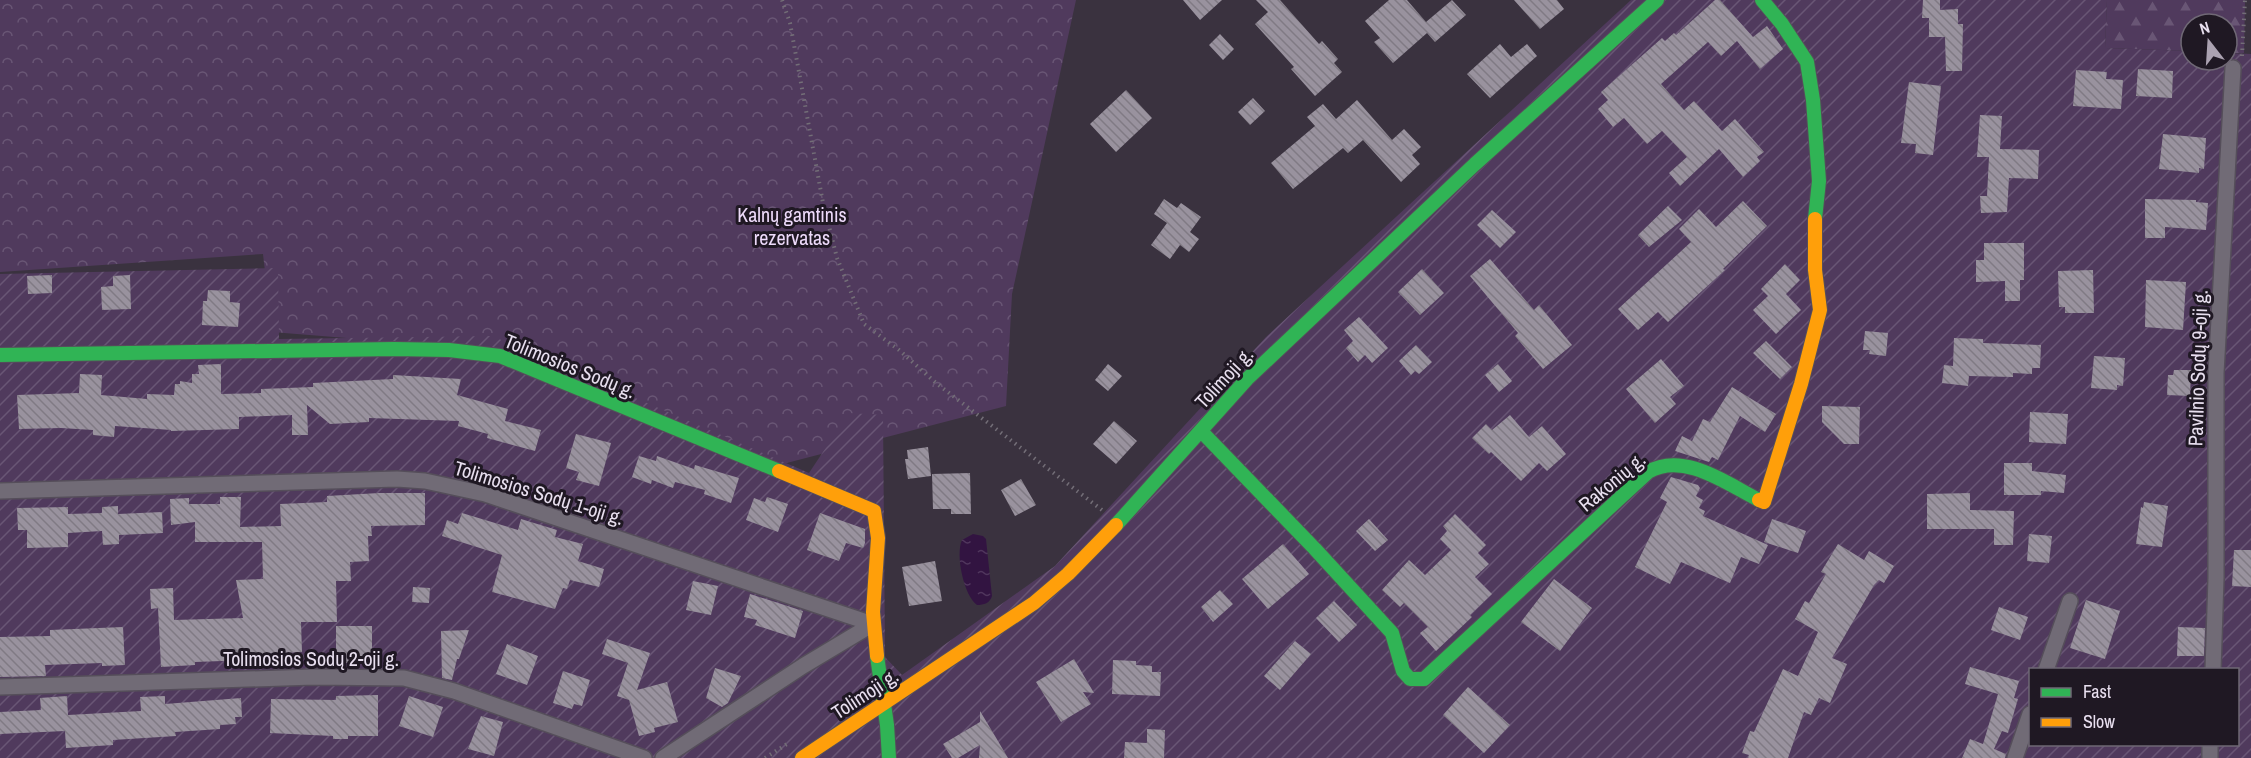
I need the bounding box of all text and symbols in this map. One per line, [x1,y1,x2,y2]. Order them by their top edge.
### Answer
north arrow [2179,12,2239,72]
text: N [2197,16,2212,40]
park label: Kalnų gamtinis rezervatas [737,201,847,251]
street label: Pavilnio Sodų 9-oji g. [2181,289,2214,447]
street label: Tolimosios Sodų g. [500,327,640,404]
street label: Tolimoji g. [1188,341,1259,414]
street label: Rakonių g. [1573,446,1651,517]
street label: Tolimosios Sodų 1-oji g. [451,454,627,531]
street label: Tolimosios Sodų 2-oji g. [223,645,399,672]
street label: Tolimoji g. [826,662,903,725]
legend [2029,668,2239,746]
text: Fast [2083,679,2111,704]
text: Slow [2083,709,2115,734]

